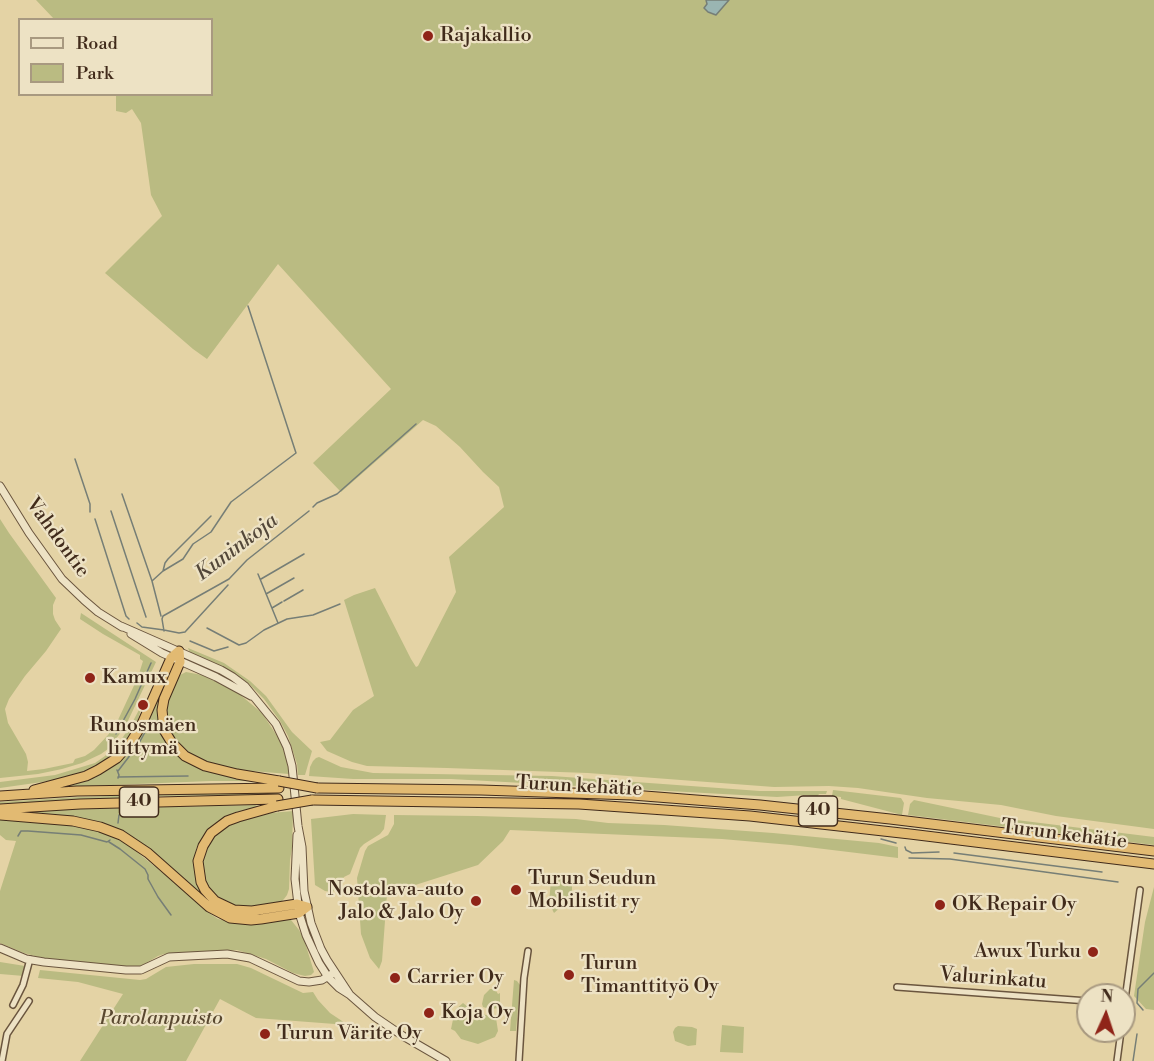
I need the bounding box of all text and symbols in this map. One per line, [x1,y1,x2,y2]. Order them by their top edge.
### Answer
legend [18,18,213,96]
place label: Rajakallio [440,24,532,48]
marker: Rajakallio [421,29,435,43]
text: Road [76,32,118,55]
text: Park [76,62,113,85]
street label: Vahdontie [20,493,94,583]
water label: Kuninkoja [191,509,283,587]
place label: Kamux [102,666,167,690]
marker: Kamux [83,671,97,685]
marker: Runosmäen liittymä [136,698,150,712]
place label: Runosmäen liittymä [90,714,196,761]
street label: Turun kehätie [515,772,643,802]
road number: 40 [120,787,158,817]
road number: 40 [798,796,838,826]
street label: Turun kehätie [1000,815,1128,855]
place label: Turun Seudun Mobilistit ry [528,867,656,914]
place label: Nostolava-auto Jalo & Jalo Oy [328,878,464,925]
marker: Turun Seudun Mobilistit ry [509,883,523,897]
place label: OK Repair Oy [952,893,1076,917]
marker: Nostolava-auto Jalo & Jalo Oy [469,894,483,908]
marker: OK Repair Oy [933,898,947,912]
place label: Awux Turku [974,940,1081,964]
marker: Awux Turku [1086,945,1100,959]
place label: Turun Timanttityö Oy [581,952,719,999]
street label: Valurinkatu [939,963,1047,995]
place label: Carrier Oy [407,966,504,990]
marker: Turun Timanttityö Oy [562,968,576,982]
marker: Carrier Oy [388,971,402,985]
north arrow [1076,983,1136,1043]
text: N [1100,987,1114,1007]
place label: Koja Oy [441,1001,513,1025]
marker: Koja Oy [422,1006,436,1020]
park label: Parolanpuisto [99,1007,223,1031]
place label: Turun Värite Oy [277,1022,422,1046]
marker: Turun Värite Oy [258,1027,272,1041]

